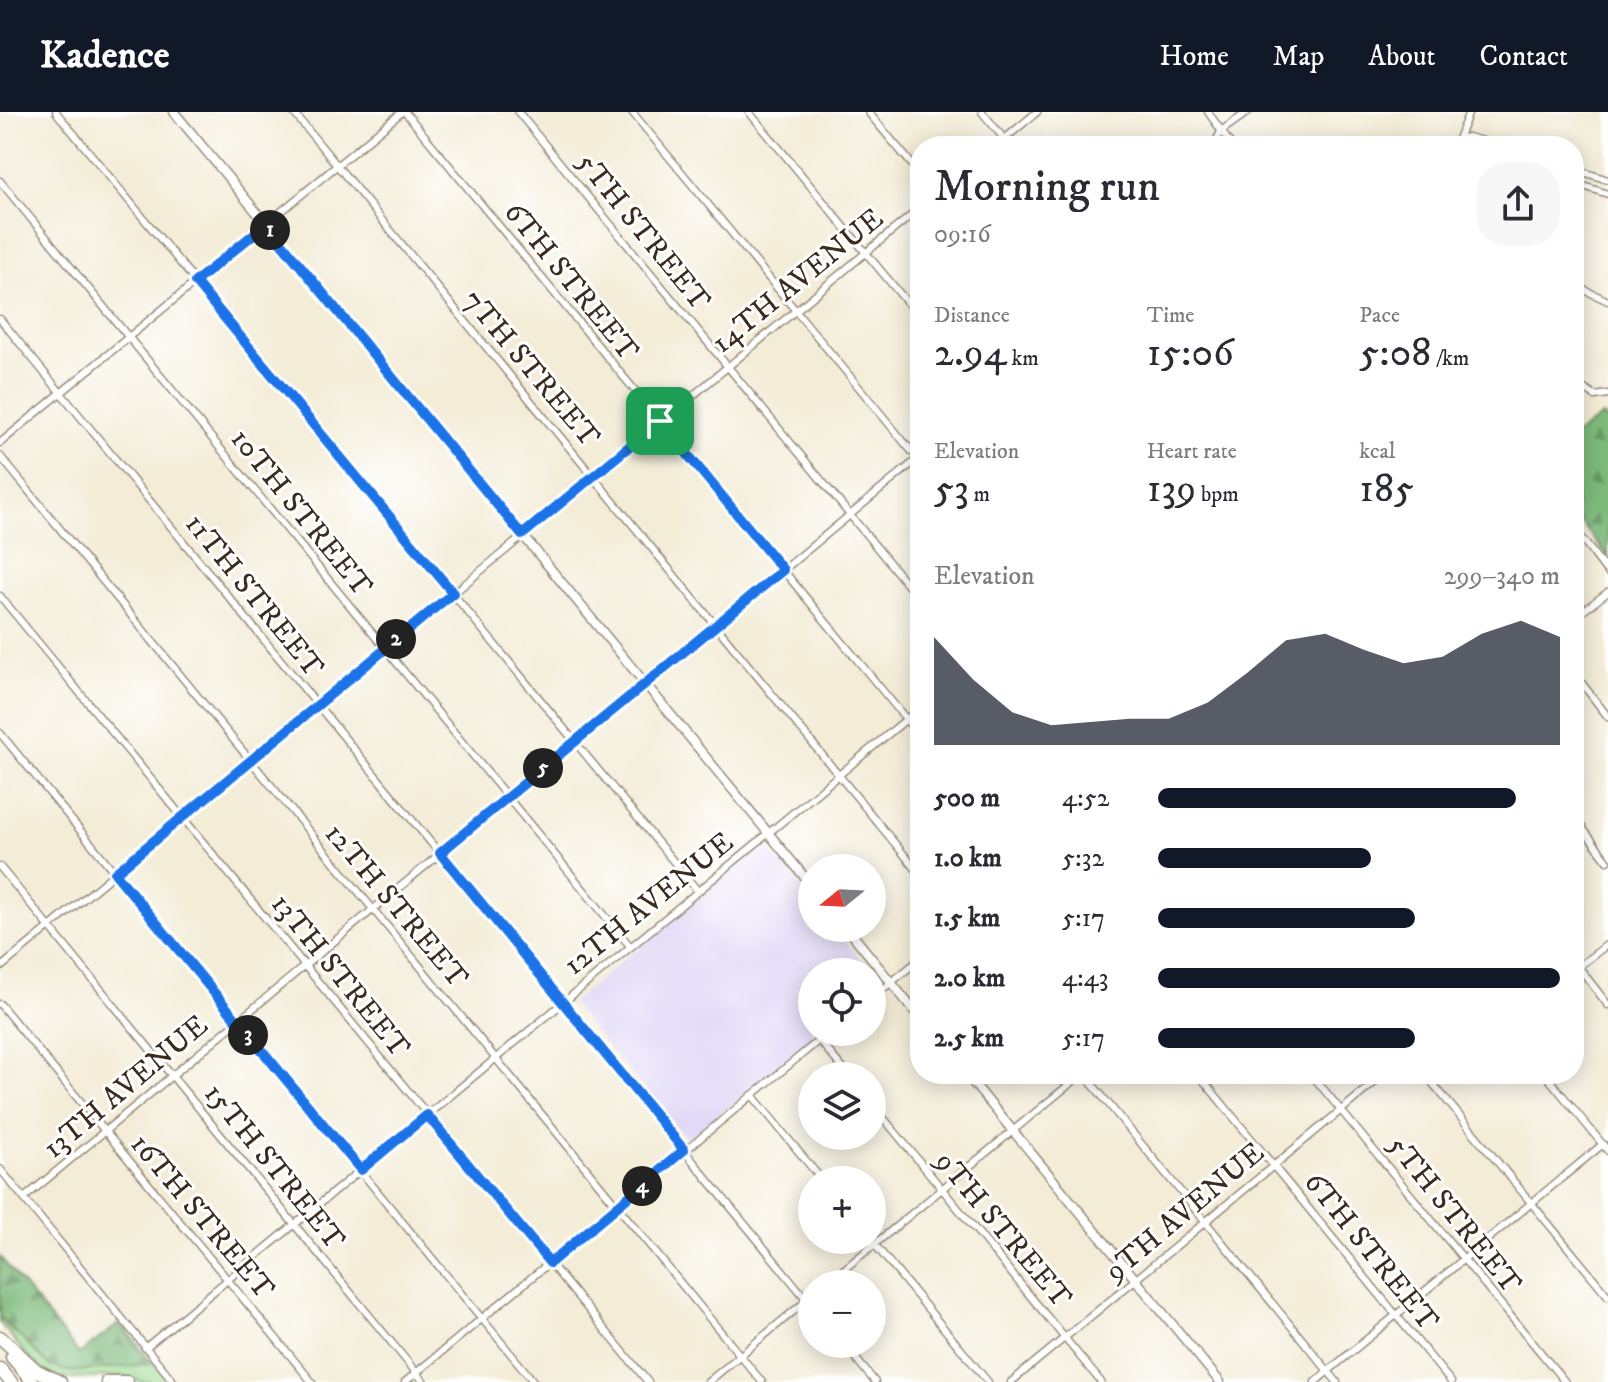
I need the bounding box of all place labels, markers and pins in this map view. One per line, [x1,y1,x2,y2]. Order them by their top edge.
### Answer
pin: 1 [250,210,290,250]
pin [626,387,694,455]
pin: 2 [376,619,416,659]
pin: 5 [523,748,563,788]
pin: 3 [228,1015,268,1055]
pin: 4 [622,1166,662,1206]

